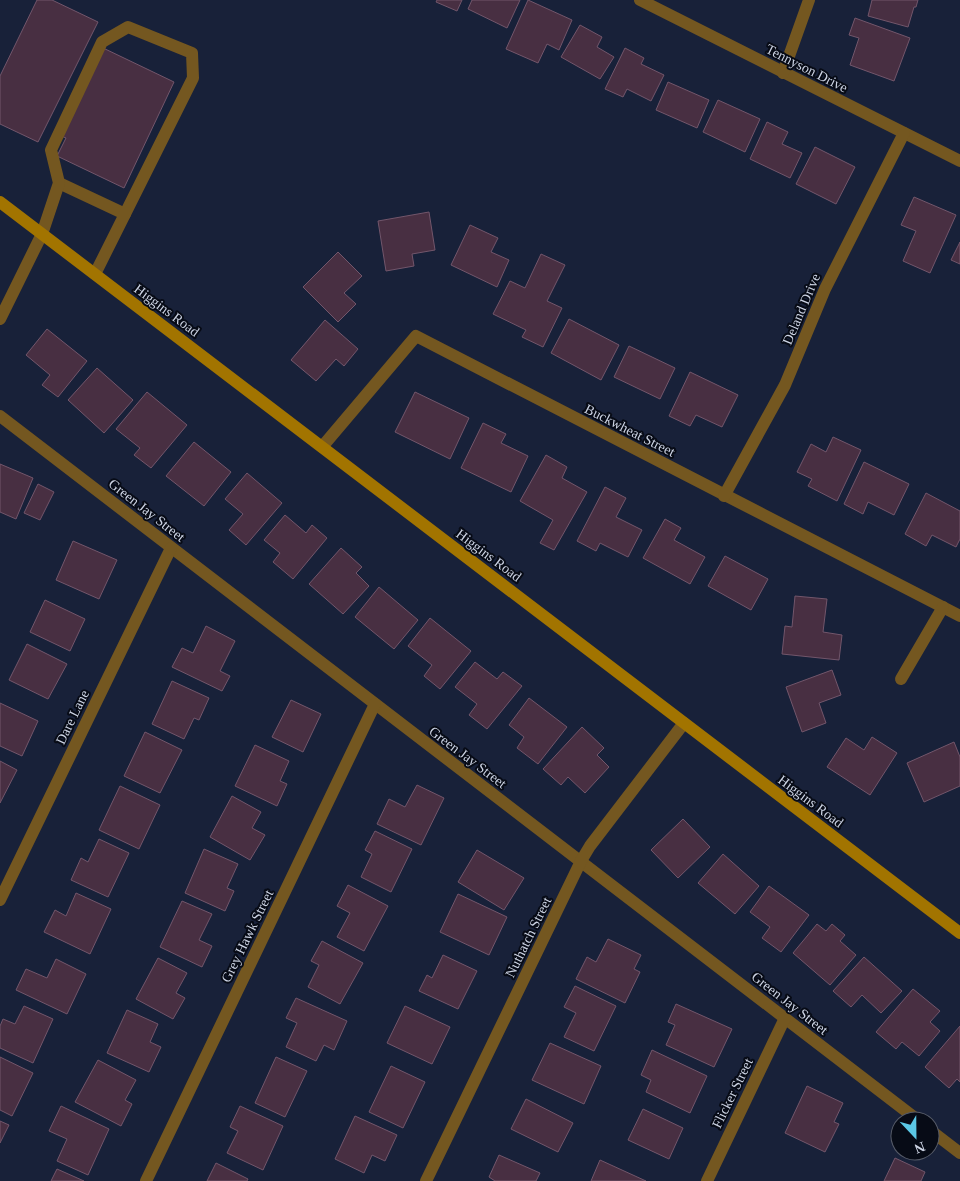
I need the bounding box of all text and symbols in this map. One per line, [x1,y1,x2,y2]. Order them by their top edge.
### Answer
street label: Tennyson Drive [763,41,850,95]
street label: Deland Drive [780,271,823,347]
street label: Higgins Road [131,281,202,340]
street label: Buckwheat Street [582,401,677,460]
street label: Green Jay Street [106,476,188,545]
street label: Higgins Road [453,526,524,585]
street label: Dare Lane [53,688,92,747]
street label: Green Jay Street [426,724,509,791]
street label: Higgins Road [775,772,846,831]
street label: Grey Hawk Street [219,887,276,985]
street label: Nuthatch Street [503,895,554,980]
street label: Green Jay Street [749,969,831,1038]
street label: Flicker Street [709,1056,756,1131]
north arrow [890,1111,940,1161]
text: N [912,1139,927,1156]

